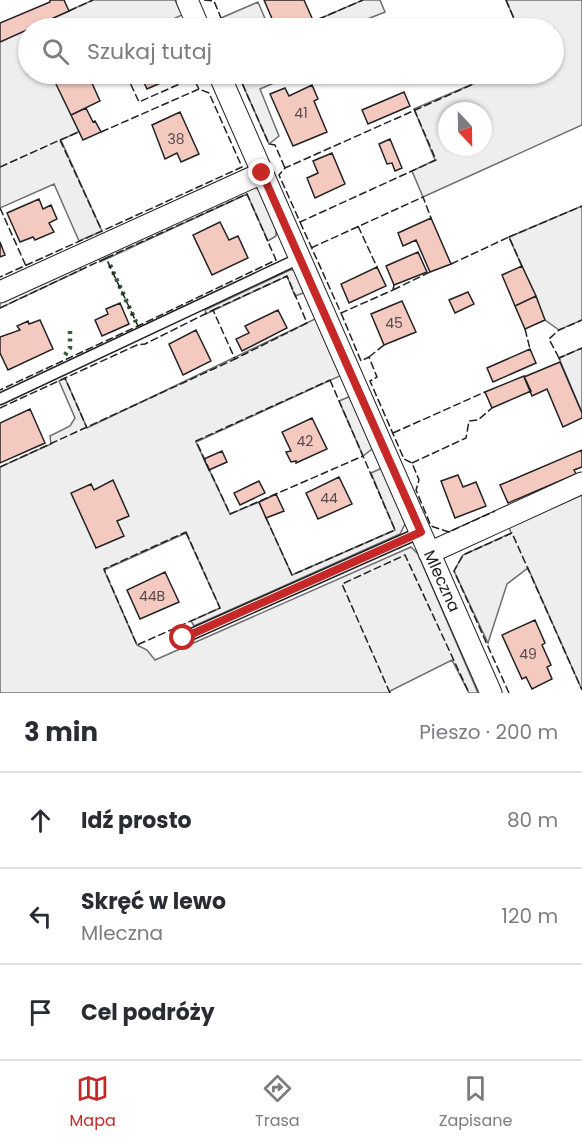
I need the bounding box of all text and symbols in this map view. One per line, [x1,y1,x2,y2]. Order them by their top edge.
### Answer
search box [18,18,564,84]
icon: search [39,35,72,68]
text: Szukaj tutaj [87,36,212,67]
north arrow [438,102,492,156]
house number: 41 [294,103,308,123]
house number: 38 [167,129,185,149]
route end [248,159,274,185]
house number: 45 [385,313,403,333]
house number: 42 [297,431,313,451]
house number: 44 [320,488,338,508]
street label: Mleczna [418,546,466,616]
house number: 44B [139,586,165,606]
route start [169,624,195,650]
house number: 49 [519,644,537,664]
text: 3 min [24,714,98,750]
text: Pieszo · 200 m [419,718,558,746]
icon: ahead [24,804,57,837]
text: Idź prosto [81,805,192,836]
text: 80 m [507,806,558,834]
text: Skręć w lewo [81,886,226,917]
icon: left [24,900,57,933]
text: 120 m [502,902,558,930]
text: Mleczna [81,919,163,947]
icon: arrive [24,996,57,1029]
text: Cel podróży [81,997,215,1028]
tab: Mapa [70,1072,116,1133]
tab: Trasa [255,1072,300,1133]
tab: Zapisane [439,1072,512,1133]

